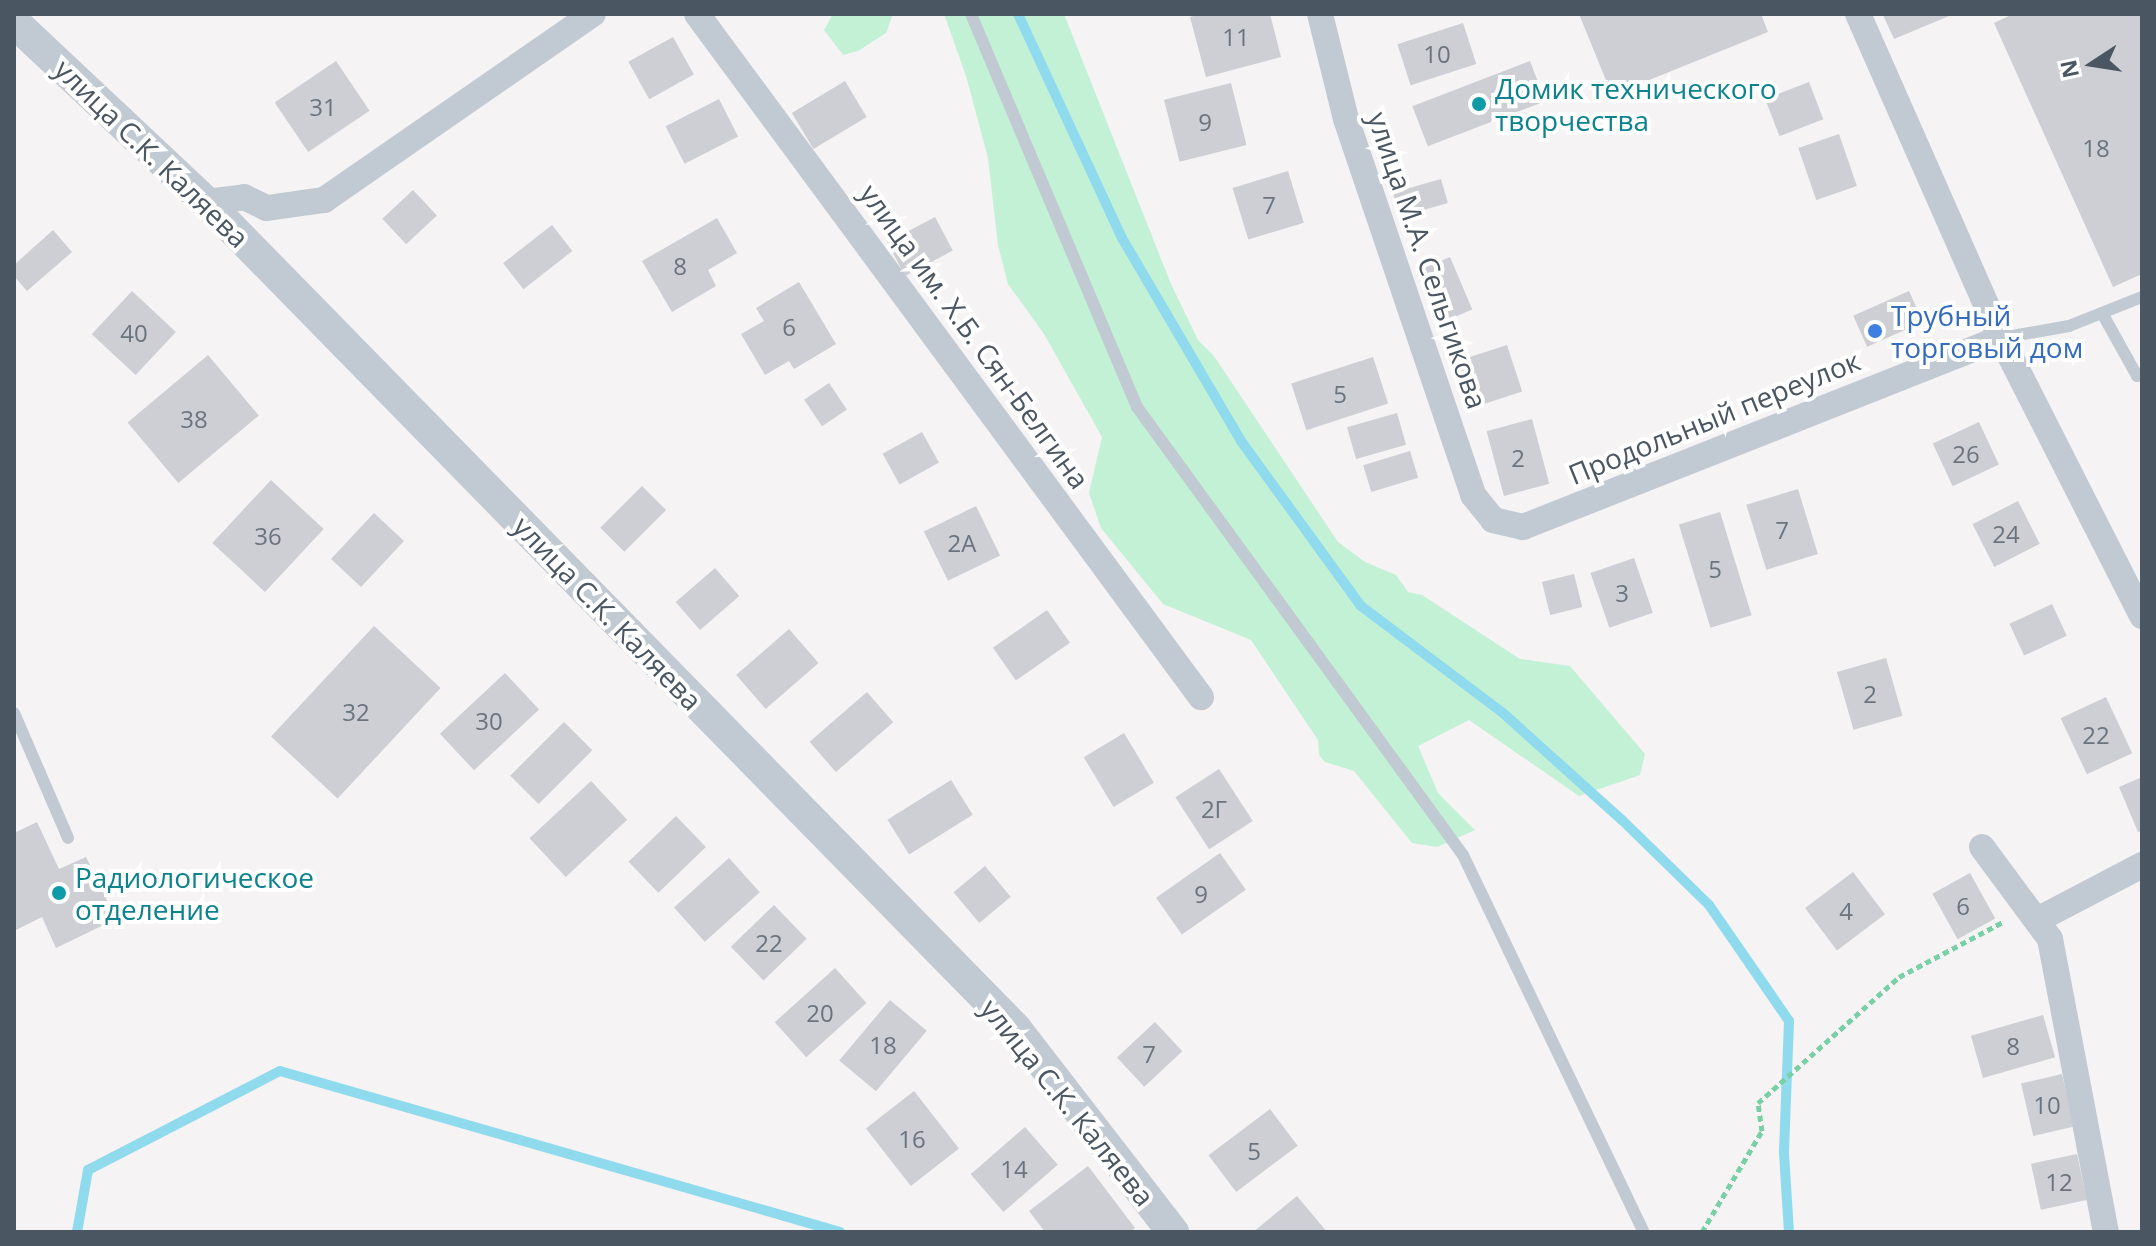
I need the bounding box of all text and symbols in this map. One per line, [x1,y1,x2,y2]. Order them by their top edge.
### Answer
house number: 11 [1222,23,1250,51]
north arrow [2052,24,2132,104]
house number: 10 [1423,40,1451,68]
street label: улица С.К. Каляева [48,52,256,254]
text: N [2052,57,2085,81]
place label: Домик технического творчества [1495,71,1777,137]
house number: 31 [309,93,337,121]
marker: Домик технического творчества [1470,95,1488,113]
street label: улица М.А. Сельгикова [1361,107,1495,413]
house number: 9 [1198,108,1212,136]
house number: 18 [2082,134,2110,162]
street label: улица им. Х.Б. Сян-Белгина [853,177,1097,495]
house number: 7 [1262,191,1276,219]
house number: 8 [673,252,687,280]
place label: Трубный торговый дом [1891,298,2083,364]
house number: 6 [782,313,796,341]
house number: 40 [120,319,148,347]
marker: Трубный торговый дом [1866,322,1884,340]
street label: Продольный переулок [1563,343,1865,491]
house number: 5 [1333,380,1347,408]
house number: 38 [180,405,208,433]
house number: 26 [1952,440,1980,468]
house number: 2 [1511,444,1525,472]
street label: улица С.К. Каляева [507,509,709,717]
house number: 7 [1775,516,1789,544]
house number: 24 [1992,520,2020,548]
house number: 36 [254,522,282,550]
house number: 2А [948,529,976,557]
house number: 5 [1708,555,1722,583]
house number: 3 [1615,579,1629,607]
house number: 2 [1863,680,1877,708]
house number: 32 [342,698,370,726]
house number: 30 [475,707,503,735]
house number: 22 [2082,721,2110,749]
house number: 2Г [1201,795,1227,823]
place label: Радиологическое отделение [75,860,314,926]
house number: 9 [1194,880,1208,908]
marker: Радиологическое отделение [50,884,68,902]
house number: 6 [1956,892,1970,920]
house number: 4 [1839,897,1853,925]
house number: 22 [755,929,783,957]
street label: улица С.К. Каляева [974,992,1162,1212]
house number: 20 [806,999,834,1027]
house number: 18 [869,1031,897,1059]
house number: 8 [2006,1032,2020,1060]
house number: 7 [1142,1040,1156,1068]
house number: 10 [2033,1091,2061,1119]
house number: 16 [898,1125,926,1153]
house number: 5 [1247,1137,1261,1165]
house number: 14 [1000,1155,1028,1183]
house number: 12 [2045,1168,2073,1196]

